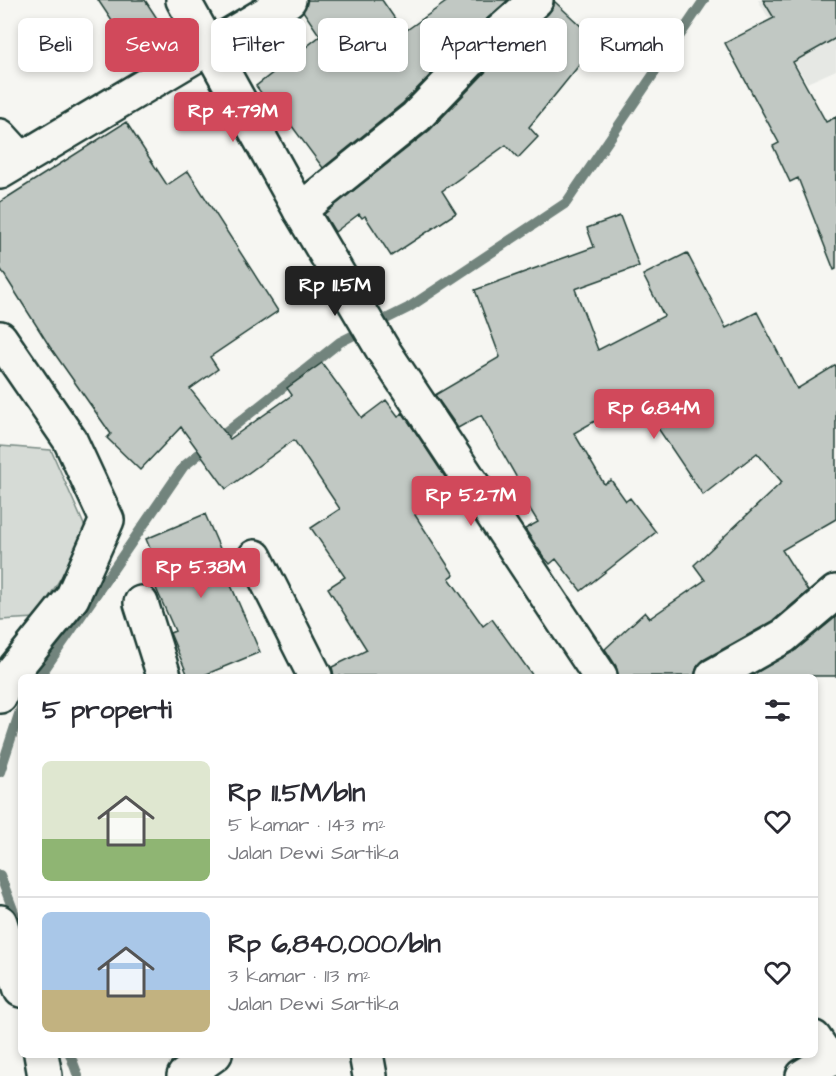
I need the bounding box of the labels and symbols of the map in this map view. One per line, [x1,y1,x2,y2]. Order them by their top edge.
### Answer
pin: Rp 4.79M [171,92,295,143]
pin: Rp 11.5M [273,266,397,317]
pin: Rp 6.84M [592,389,716,440]
pin: Rp 5.27M [409,476,533,527]
pin: Rp 5.38M [139,548,263,599]

